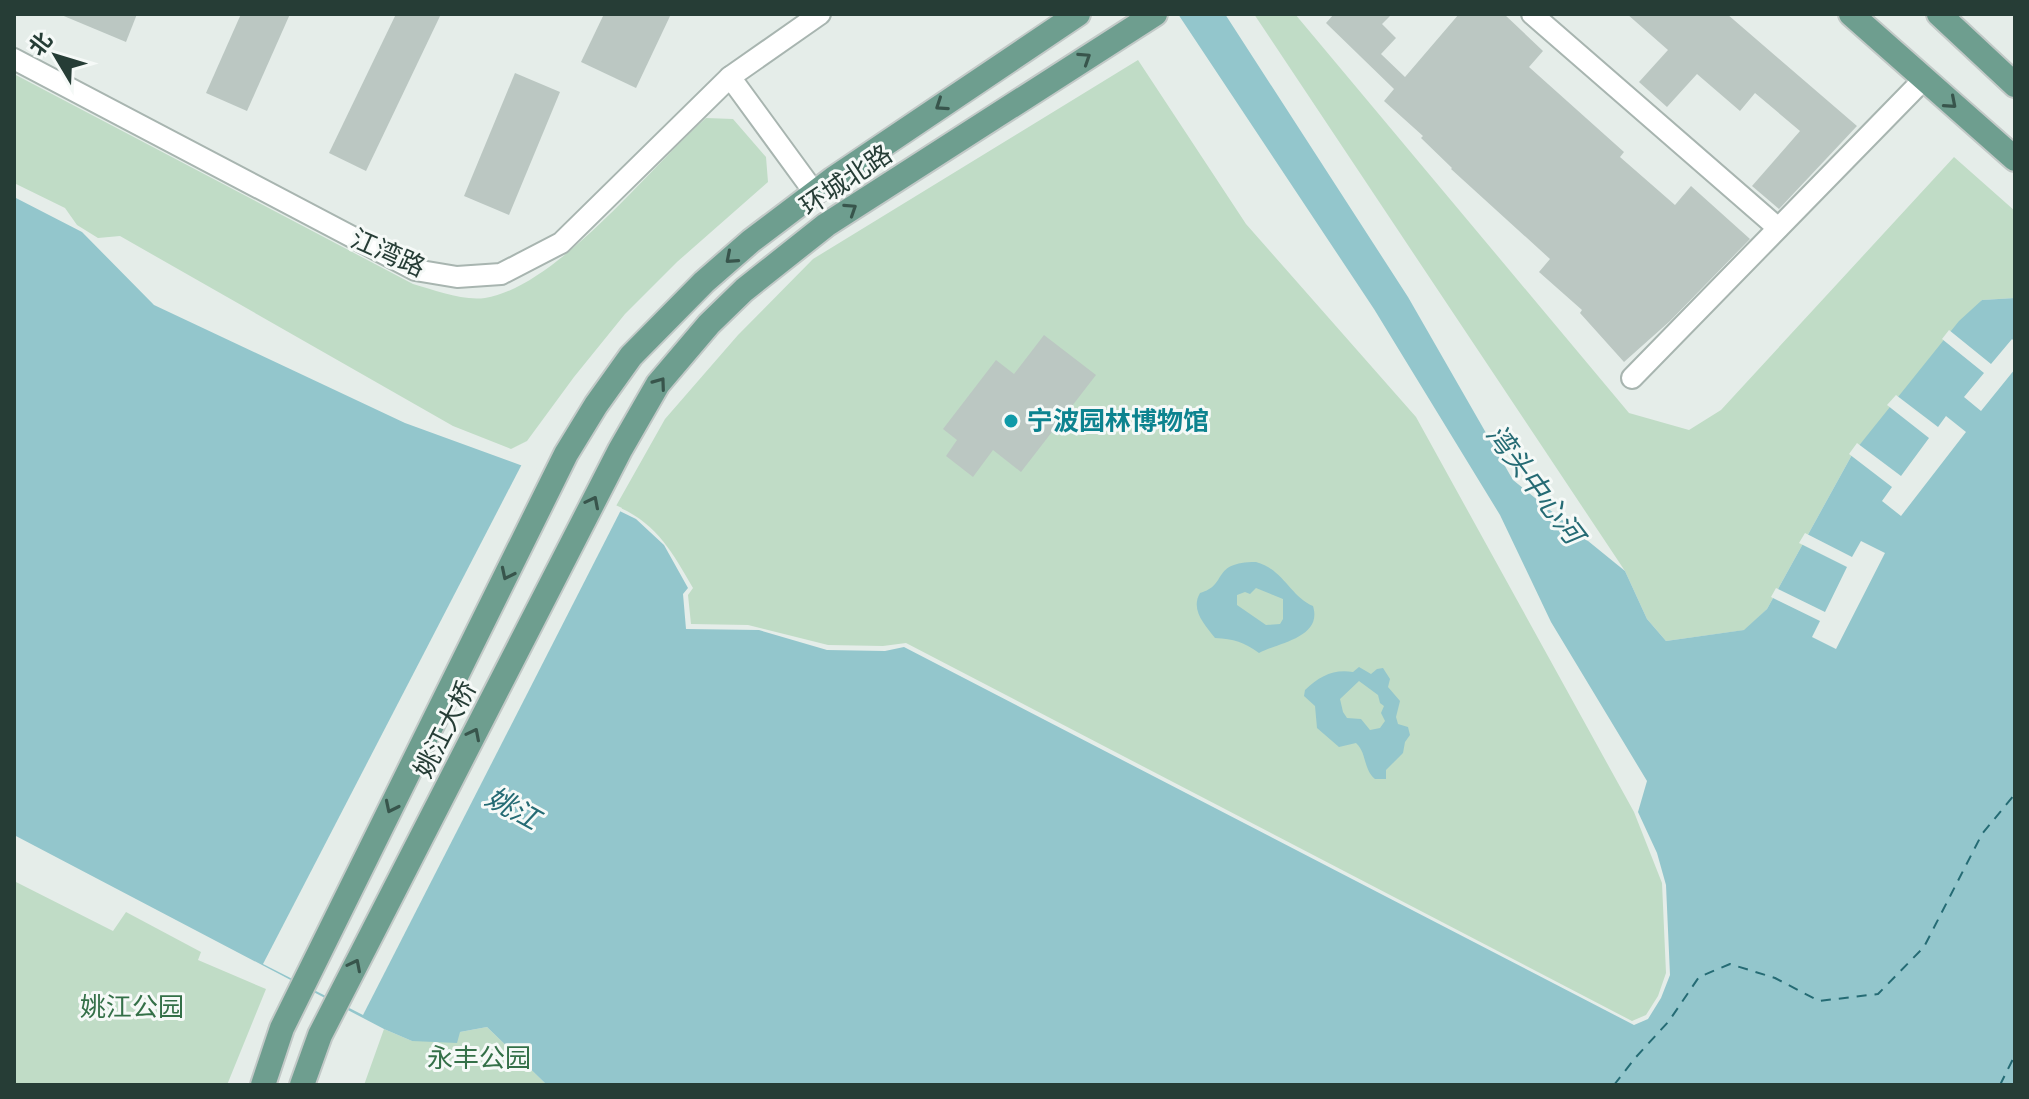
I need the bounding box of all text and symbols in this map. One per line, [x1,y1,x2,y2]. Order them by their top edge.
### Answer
north arrow [16,16,96,96]
text: 北 [23,27,57,60]
one-way arrow [1077,53,1091,68]
one-way arrow [1942,94,1957,108]
one-way arrow [936,95,950,110]
street label: 环城北路 [794,138,898,222]
one-way arrow [842,204,857,219]
street label: 江湾路 [346,223,430,283]
one-way arrow [726,248,741,263]
one-way arrow [650,378,665,392]
place label: 宁波园林博物馆 [1027,405,1209,436]
marker: 宁波园林博物馆 [1002,412,1020,430]
water label: 湾头中心河 [1479,418,1594,554]
one-way arrow [583,496,598,511]
one-way arrow [501,566,516,581]
street label: 姚江大桥 [407,675,482,782]
one-way arrow [464,727,480,742]
water label: 姚江 [480,780,548,838]
one-way arrow [385,799,401,814]
one-way arrow [346,959,361,974]
park label: 姚江公园 [80,991,184,1022]
park label: 永丰公园 [427,1042,531,1073]

